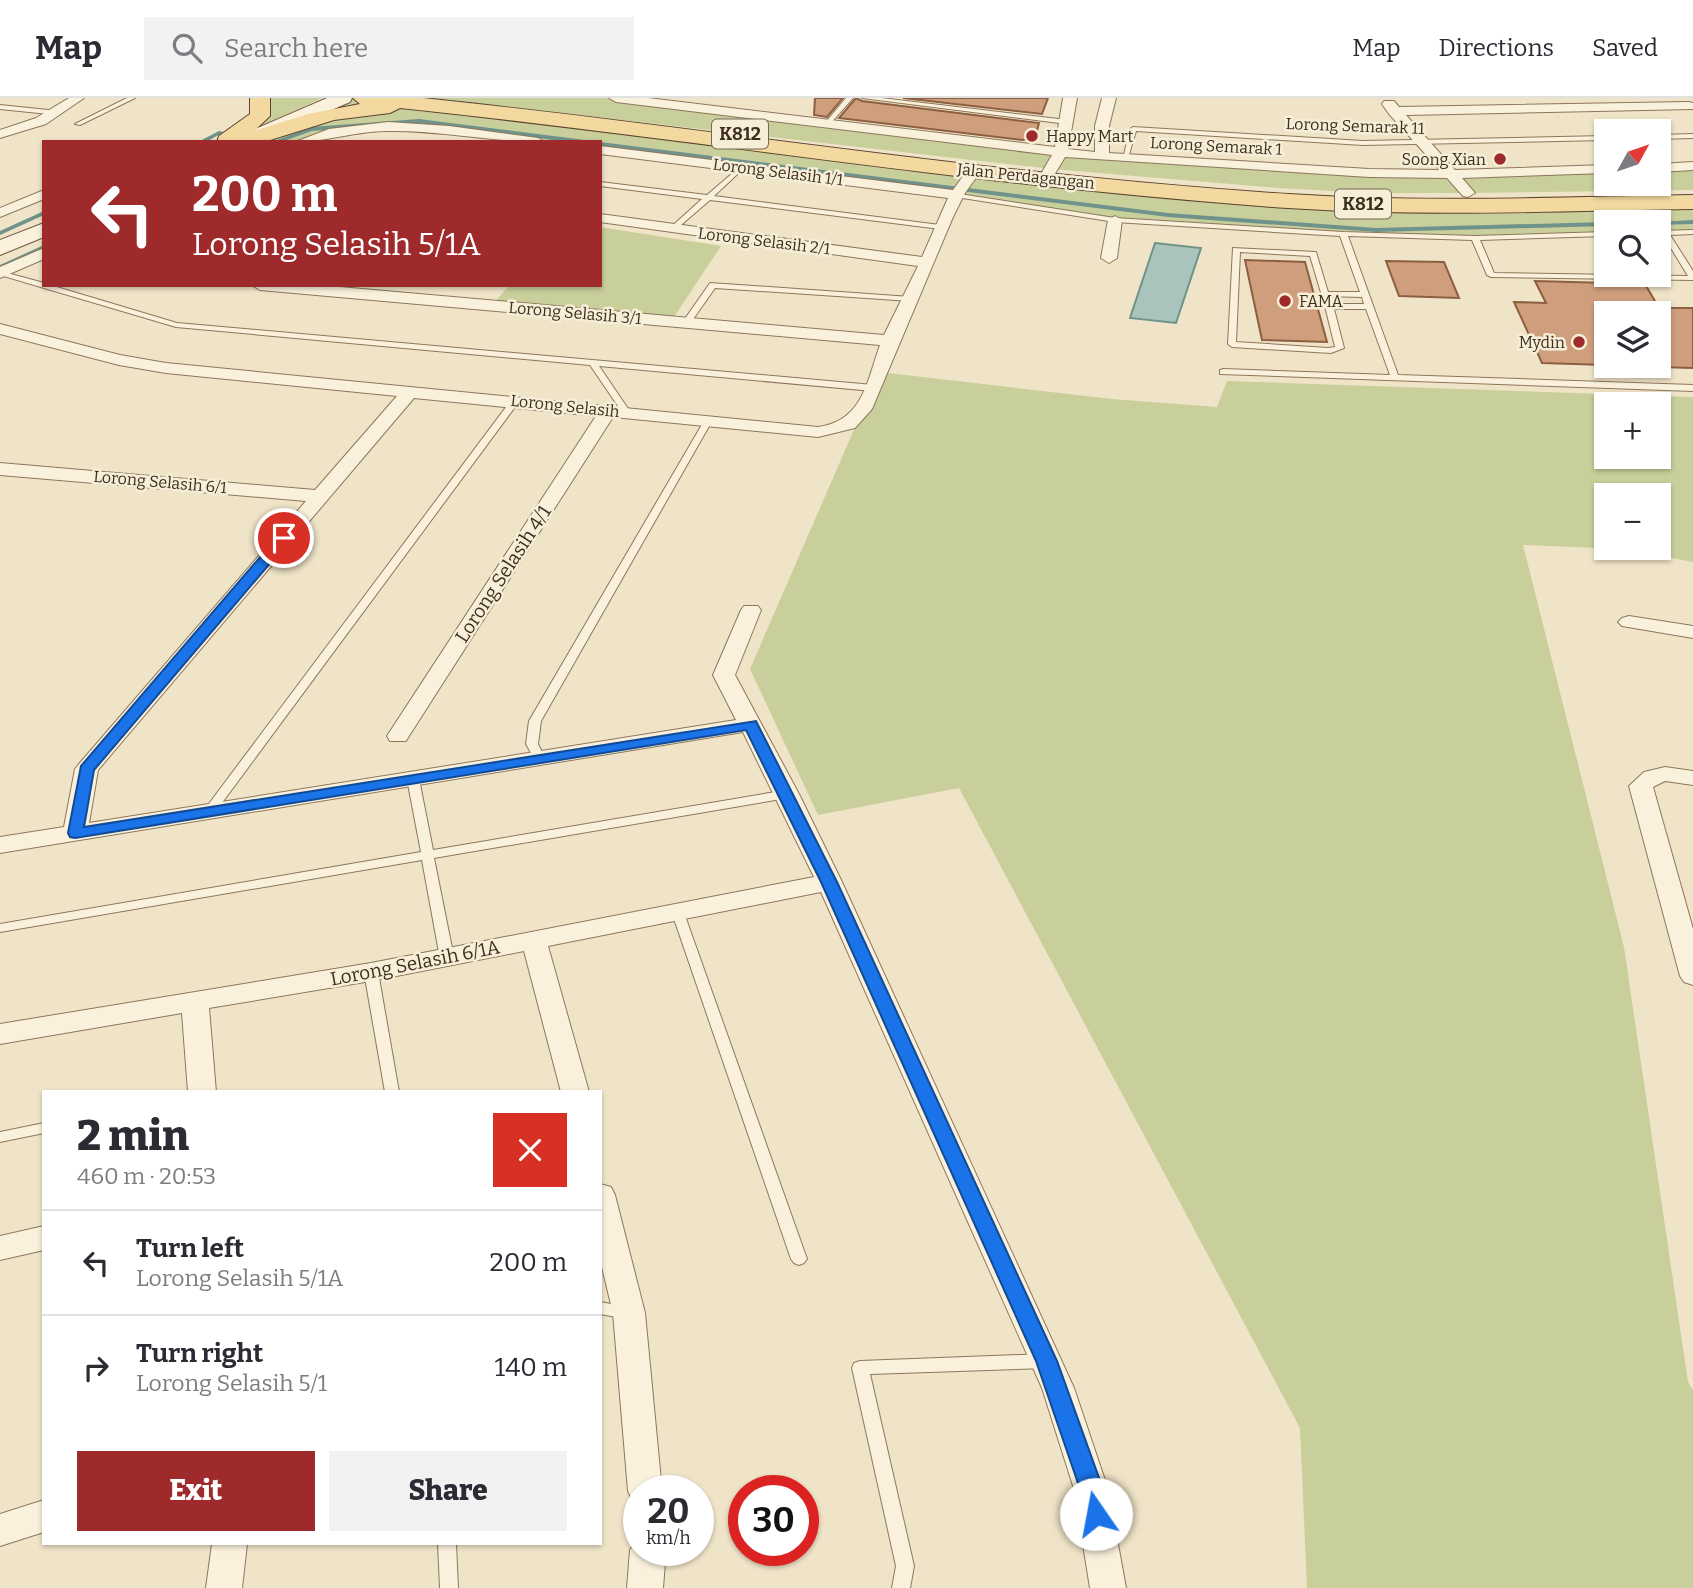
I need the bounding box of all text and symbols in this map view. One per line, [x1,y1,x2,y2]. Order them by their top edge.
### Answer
search box [144,17,634,80]
text: Map [35,28,102,68]
icon: search [168,29,206,67]
text: Search here [224,33,368,64]
text: Map [1352,34,1401,62]
text: Directions [1439,34,1554,62]
text: Saved [1592,34,1658,62]
street label: Lorong Semarak 11 [1285,114,1425,138]
north arrow [1594,119,1671,196]
map controls [1594,119,1671,560]
road number: K812 [712,120,768,149]
place label: Happy Mart [1046,127,1133,146]
marker: Happy Mart [1024,128,1040,144]
street label: Lorong Semarak 1 [1149,133,1283,159]
place label: Soong Xian [1402,150,1486,169]
marker: Soong Xian [1492,151,1508,167]
street label: Lorong Selasih 1/1 [712,155,845,189]
street label: Jalan Perdagangan [955,159,1096,193]
text: 200 m [192,165,337,224]
icon: left [77,168,168,259]
road number: K812 [1335,190,1391,218]
button: search [1594,210,1671,287]
street label: Lorong Selasih 2/1 [697,223,832,259]
text: Lorong Selasih 5/1A [192,225,481,263]
place label: FAMA [1299,292,1344,311]
marker: FAMA [1277,293,1293,309]
street label: Lorong Selasih 3/1 [508,298,643,328]
button: layers [1594,301,1671,378]
place label: Mydin [1519,333,1565,352]
marker: Mydin [1571,334,1587,350]
street label: Lorong Selasih [509,391,621,421]
button: + [1594,392,1671,469]
street label: Lorong Selasih 6/1 [93,467,228,497]
button: − [1594,483,1671,560]
street label: Lorong Selasih 4/1 [450,501,556,647]
pin [254,508,314,568]
icon: arrive [265,519,303,557]
street label: Lorong Selasih 6/1A [328,935,502,991]
text: 2 min [77,1111,189,1161]
button: close [493,1113,567,1187]
text: 460 m · 20:53 [77,1162,216,1190]
text: Turn left [136,1233,244,1264]
icon: left [77,1244,115,1282]
text: 200 m [490,1247,567,1278]
text: Lorong Selasih 5/1A [136,1264,343,1292]
text: Turn right [136,1338,263,1369]
icon: right [77,1349,115,1387]
text: 140 m [495,1352,567,1383]
text: Lorong Selasih 5/1 [136,1369,327,1397]
button: Exit [77,1451,315,1531]
button: Share [329,1451,567,1531]
speed limit sign: 30 [728,1475,819,1566]
position arrow [1059,1477,1133,1551]
text: 20 [648,1490,689,1532]
text: km/h [646,1527,691,1549]

